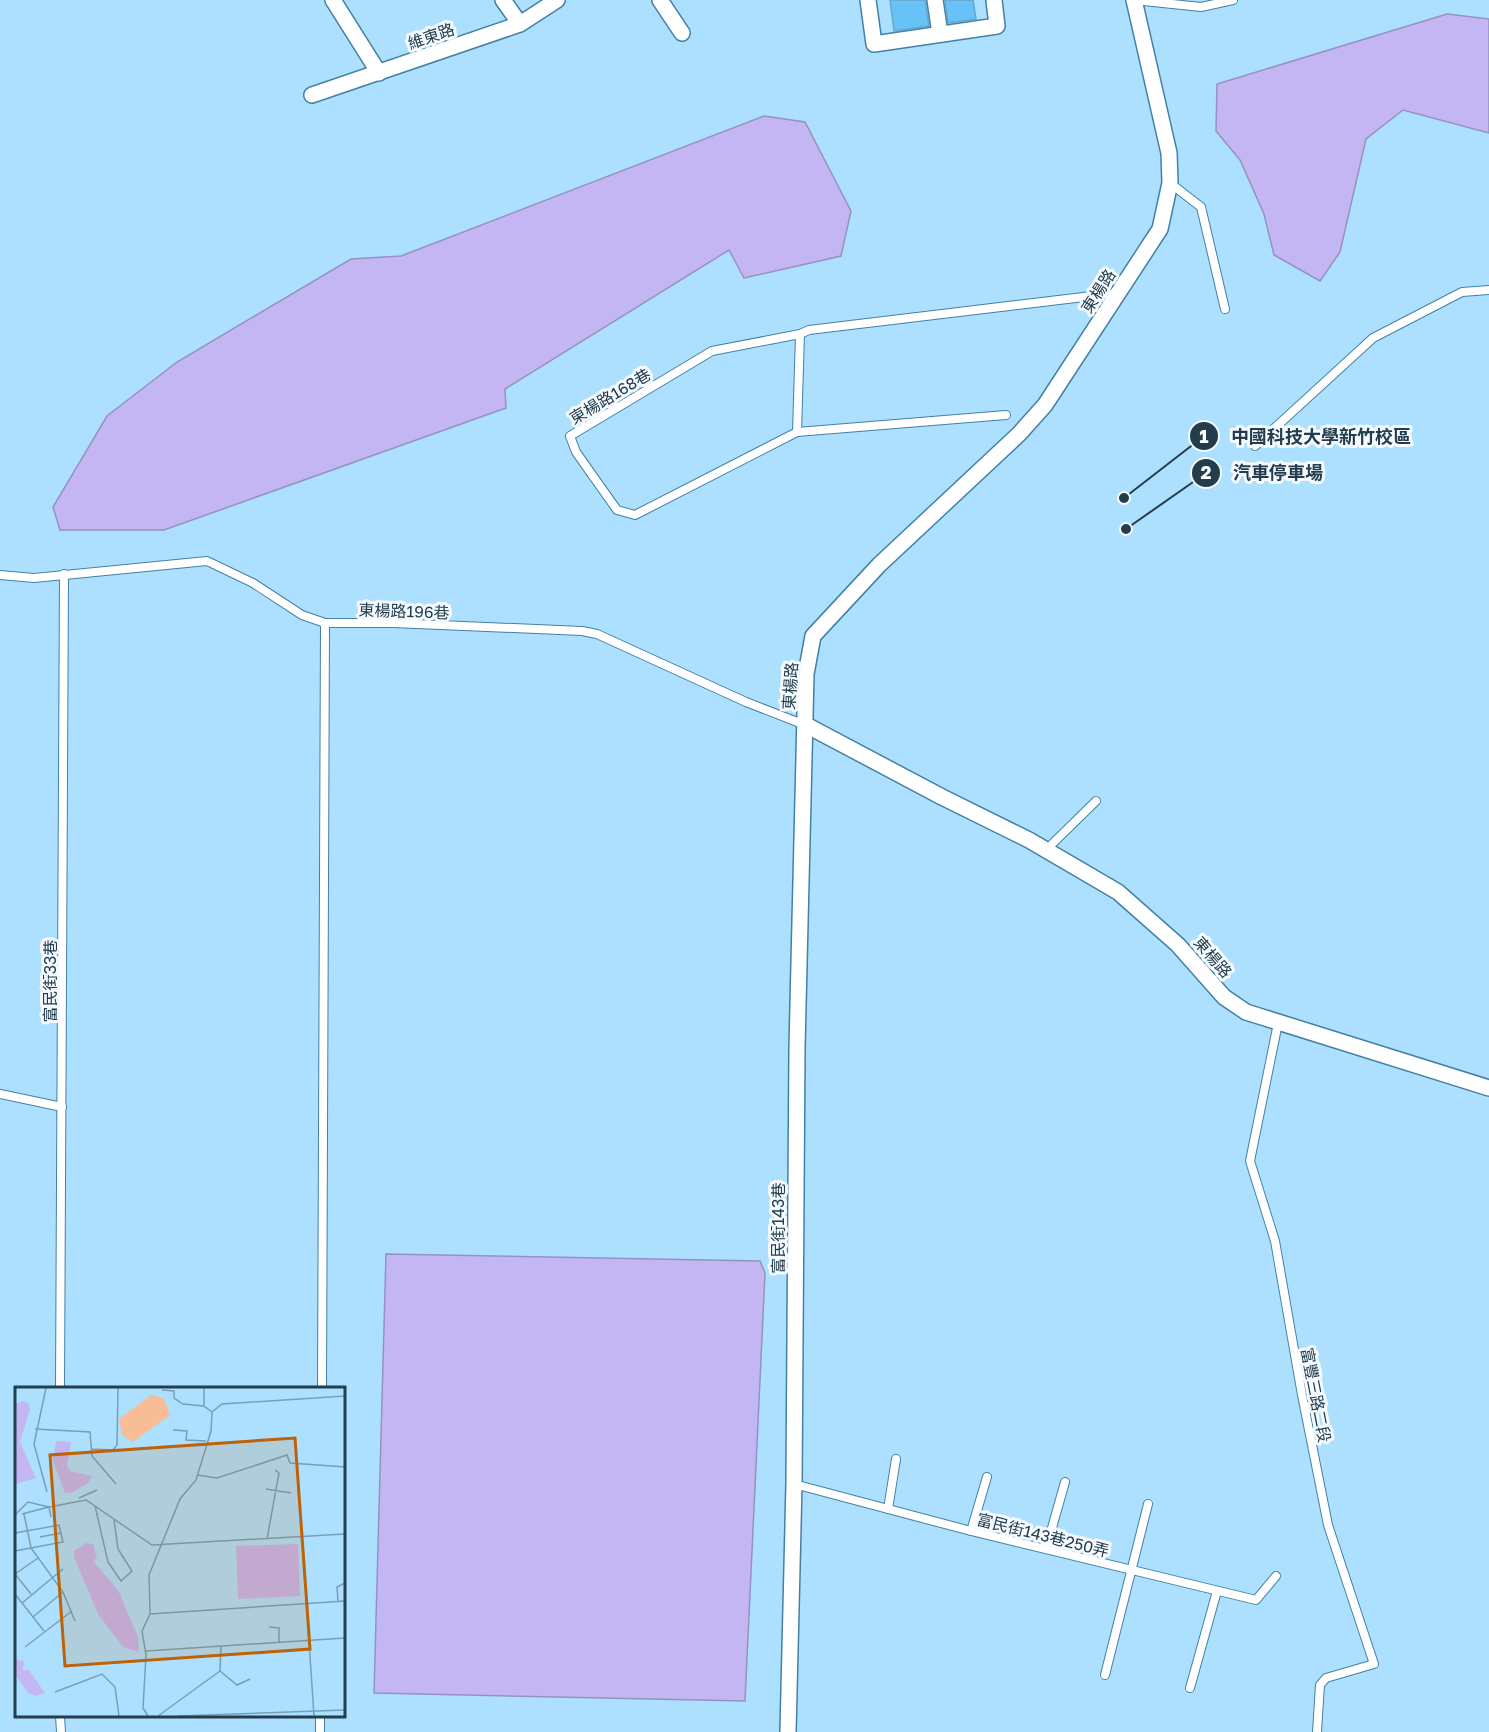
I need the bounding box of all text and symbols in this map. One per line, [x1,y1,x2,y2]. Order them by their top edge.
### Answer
street label: 維東路 [405,19,457,53]
street label: 東楊路 [1077,265,1119,317]
street label: 東楊路168巷 [566,364,654,428]
callout: 中國科技大學新竹校區 [1189,418,1423,454]
text: 1 [1199,425,1209,447]
text: 中國科技大學新竹校區 [1231,425,1411,447]
callout: 汽車停車場 [1191,455,1335,491]
text: 2 [1201,461,1212,483]
text: 汽車停車場 [1233,461,1323,483]
street label: 東楊路196巷 [358,599,450,623]
street label: 東楊路 [778,661,802,711]
street label: 東楊路 [1190,932,1236,982]
street label: 富民街33巷 [40,940,60,1022]
street label: 富民街143巷 [768,1183,788,1273]
street label: 富豐三路二段 [1297,1346,1335,1444]
inset map [15,1387,345,1717]
street label: 富民街143巷250弄 [975,1509,1111,1561]

